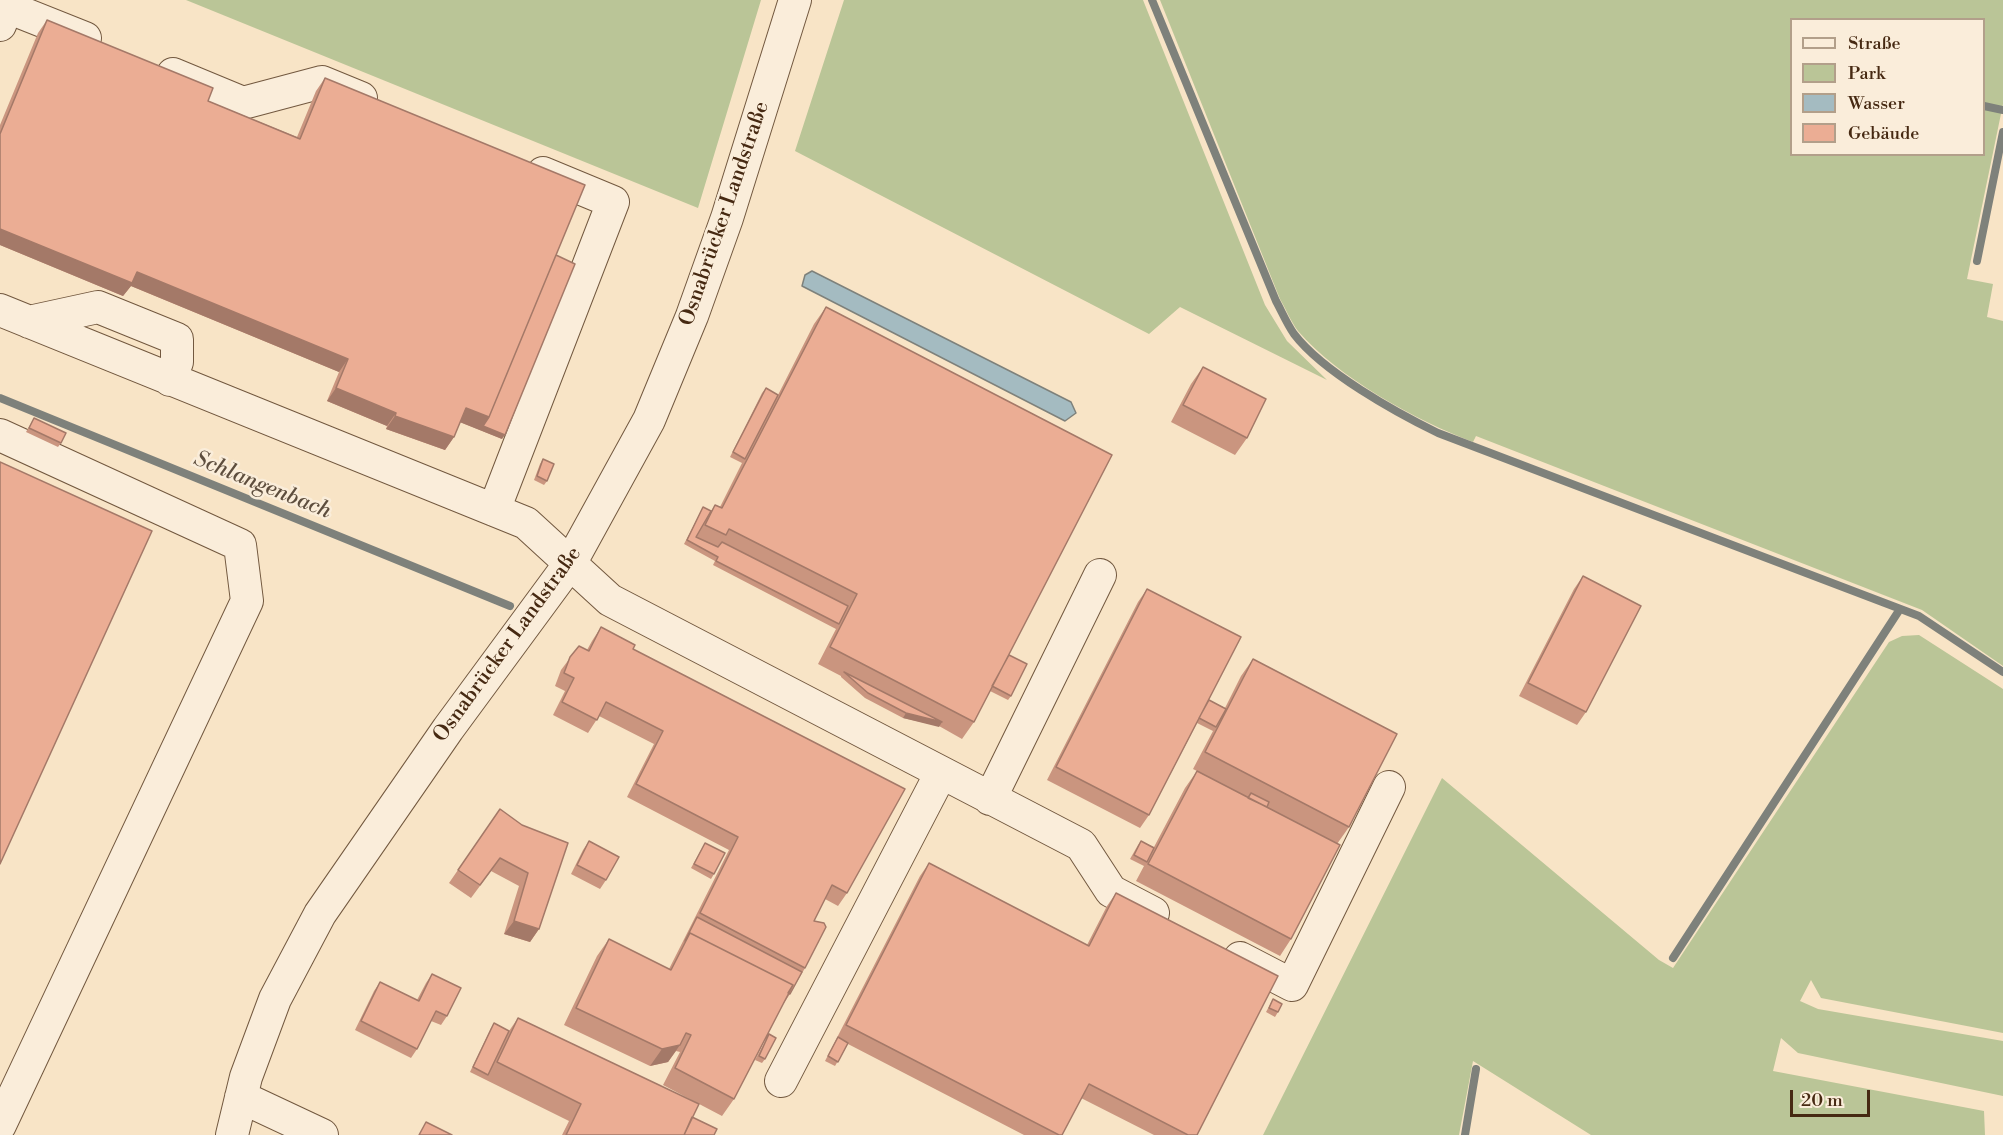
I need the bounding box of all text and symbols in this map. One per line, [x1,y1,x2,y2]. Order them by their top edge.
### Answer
legend [1790,18,1985,156]
text: Straße [1848,32,1901,55]
text: Park [1848,62,1885,85]
text: Wasser [1848,92,1905,115]
street label: Osnabrücker Landstraße [675,99,775,329]
text: Gebäude [1848,122,1919,145]
water label: Schlangenbach [189,446,335,526]
street label: Osnabrücker Landstraße [429,542,587,748]
scale bar [1793,1078,1872,1116]
text: 20 m [1801,1089,1843,1112]

